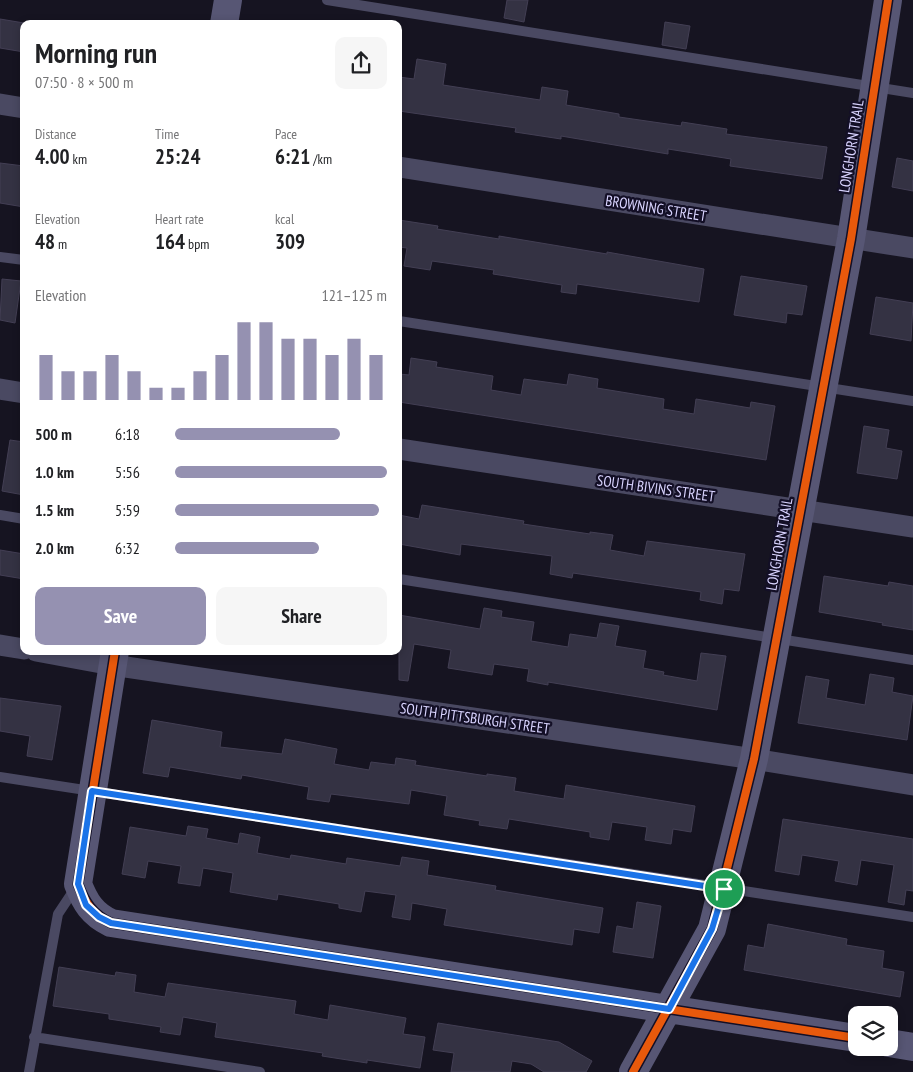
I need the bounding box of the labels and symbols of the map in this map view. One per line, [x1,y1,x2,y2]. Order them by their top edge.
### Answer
street label: LONGHORN TRAIL [834,97,868,194]
street label: BROWNING STREET [604,191,708,225]
street label: SOUTH BIVINS STREET [596,470,717,506]
street label: LONGHORN TRAIL [762,495,797,592]
street label: SOUTH PITTSBURGH STREET [399,698,551,738]
pin [703,868,745,910]

